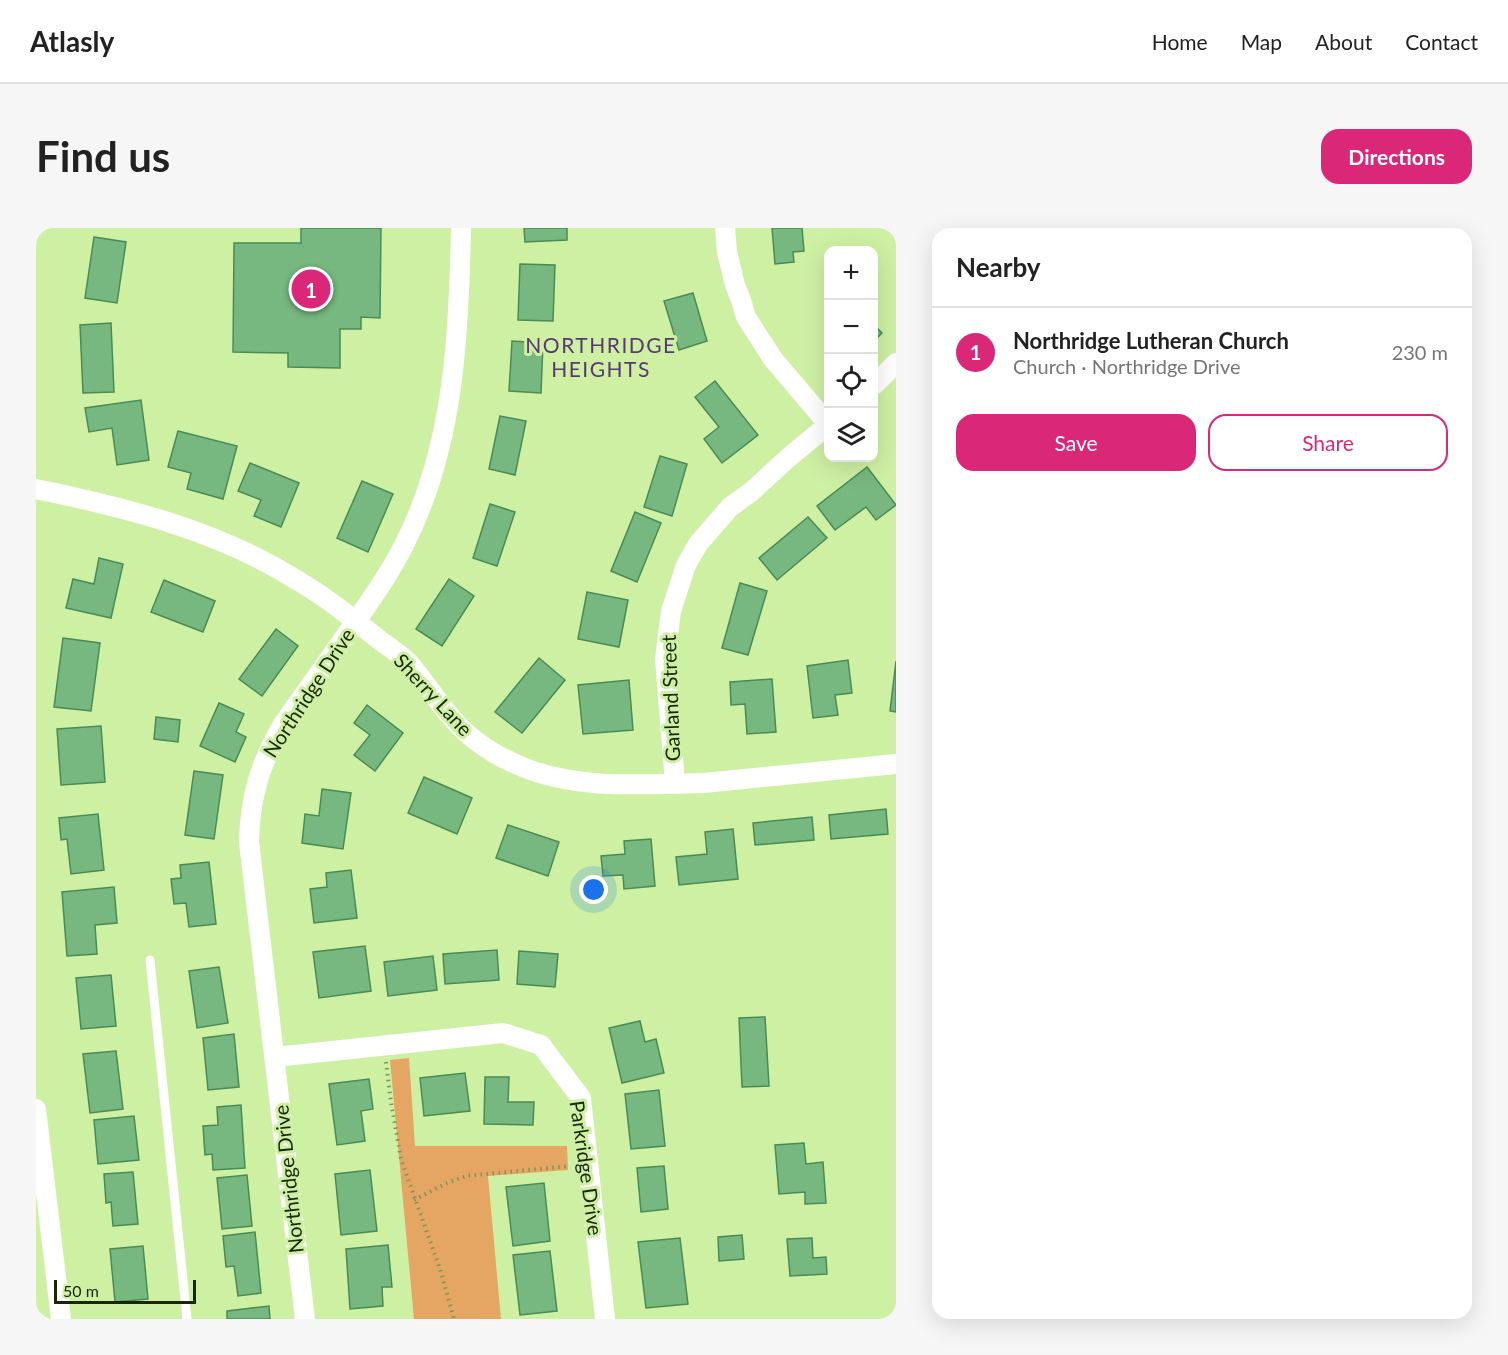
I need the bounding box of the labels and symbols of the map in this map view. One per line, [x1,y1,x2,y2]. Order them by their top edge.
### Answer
pin: 1 [292,266,330,312]
district label: NORTHRIDGE HEIGHTS [525,332,677,381]
street label: Northridge Drive [258,624,359,761]
street label: Garland Street [656,634,684,762]
street label: Sherry Lane [390,648,478,740]
your location [579,875,608,904]
street label: Parkridge Drive [566,1099,608,1237]
street label: Northridge Drive [268,1104,308,1254]
scale bar [54,1277,196,1304]

